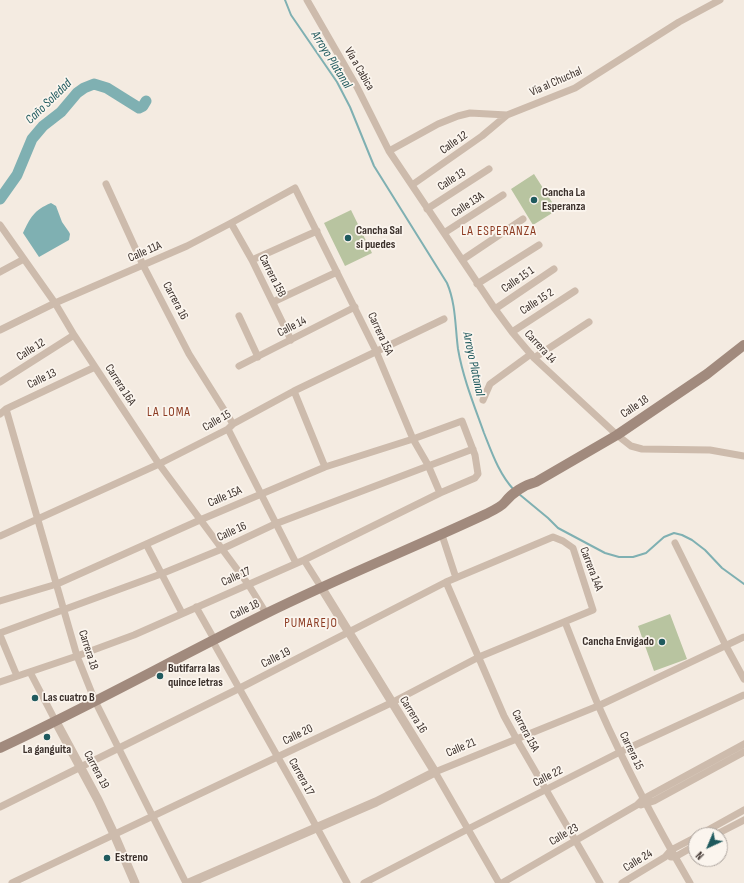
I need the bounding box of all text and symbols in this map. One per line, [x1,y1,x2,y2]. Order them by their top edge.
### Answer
water label: Arroyo Platanal [307,28,355,92]
street label: Vía a Cabica [341,45,377,93]
street label: Vía al Chuchal [528,64,584,100]
water label: Caño Soledad [23,76,75,128]
street label: Calle 12 [437,128,471,158]
street label: Calle 13 [435,166,469,194]
place label: Cancha La Esperanza [542,186,585,214]
street label: Calle 13A [449,189,487,221]
marker: Cancha La Esperanza [529,195,539,205]
place label: Cancha Sal si puedes [356,224,402,252]
district label: LA ESPERANZA [461,224,537,240]
marker: Cancha Sal si puedes [343,233,353,243]
street label: Calle 11A [126,239,164,265]
street label: Carrera 15B [255,252,289,300]
street label: Calle 15 1 [499,264,537,296]
street label: Carrera 16 [159,280,191,322]
street label: Calle 15 2 [517,286,557,318]
street label: Carrera 15A [364,310,396,358]
street label: Calle 14 [275,314,309,340]
street label: Carrera 14 [521,327,559,367]
water label: Arroyo Platanal [459,330,487,398]
street label: Calle 12 [14,336,48,364]
street label: Carrera 16A [101,362,139,408]
street label: Calle 13 [25,366,59,392]
street label: Calle 18 [618,392,652,422]
district label: LA LOMA [147,405,191,421]
street label: Calle 15 [200,407,234,435]
street label: Calle 15A [206,483,244,511]
street label: Calle 16 [215,519,249,545]
street label: Carrera 14A [576,545,606,593]
street label: Calle 17 [219,564,253,590]
street label: Calle 18 [228,597,262,623]
district label: PUMAREJO [284,616,338,632]
street label: Carrera 18 [75,628,101,672]
place label: Cancha Envigado [582,635,654,649]
marker: Cancha Envigado [657,637,667,647]
street label: Calle 19 [259,645,293,671]
place label: Butifarra las quince letras [168,662,223,690]
marker: Butifarra las quince letras [155,671,165,681]
place label: Las cuatro B [43,691,95,705]
marker: Las cuatro B [30,693,40,703]
street label: Carrera 16 [396,694,430,736]
street label: Carrera 15A [508,707,542,755]
street label: Calle 20 [281,722,315,748]
street label: Carrera 15 [616,730,646,772]
marker: La ganguita [42,732,52,742]
street label: Calle 21 [444,735,478,761]
place label: La ganguita [23,743,71,757]
street label: Carrera 19 [80,748,112,792]
street label: Carrera 17 [285,756,317,798]
street label: Calle 22 [531,763,565,791]
street label: Calle 23 [547,821,581,849]
north arrow [688,827,728,867]
street label: Calle 24 [621,847,655,875]
text: N [693,849,707,862]
place label: Estreno [115,851,148,865]
marker: Estreno [102,853,112,863]

